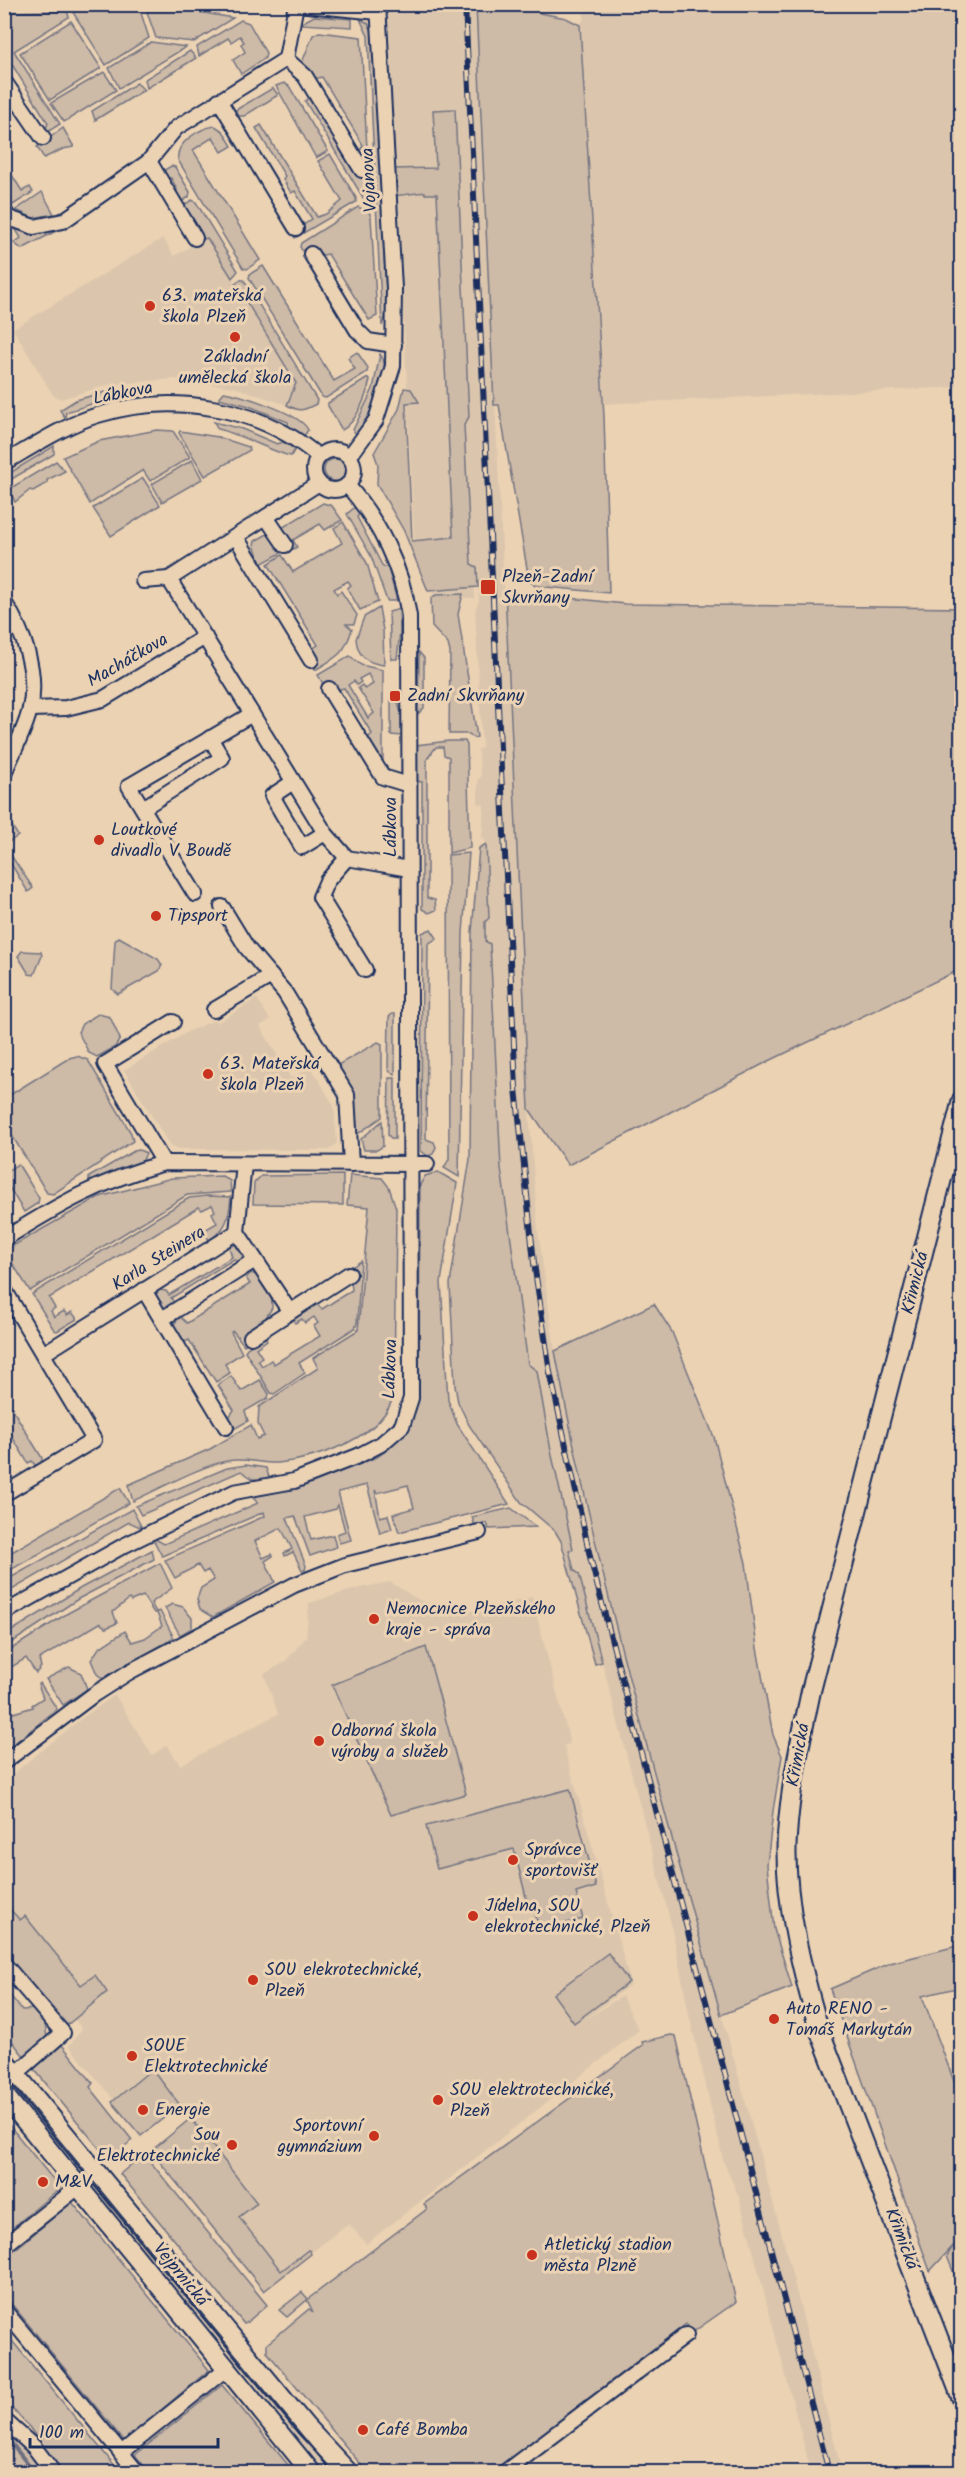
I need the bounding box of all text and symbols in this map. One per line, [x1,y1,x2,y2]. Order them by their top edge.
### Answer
street label: Vojanova [354,147,386,213]
place label: 63. mateřská škola Plzeň [162,282,263,332]
marker: 63. mateřská škola Plzeň [143,299,157,313]
marker: Základní umělecká škola [228,330,242,344]
place label: Základní umělecká škola [179,343,291,393]
street label: Lábkova [91,374,155,414]
place label: Plzeň-Zadní Skvrňany [502,563,595,613]
marker: Plzeň-Zadní Skvrňany [479,578,497,596]
street label: Macháčkova [82,626,174,696]
place label: Zadní Skvrňany [407,682,525,711]
marker: Zadní Skvrňany [388,689,402,703]
street label: Lábkova [377,797,406,857]
place label: Loutkové divadlo V Boudě [111,816,232,866]
marker: Loutkové divadlo V Boudě [92,833,106,847]
place label: Tipsport [168,902,229,931]
marker: Tipsport [149,909,163,923]
place label: 63. Mateřská škola Plzeň [220,1050,321,1100]
marker: 63. Mateřská škola Plzeň [201,1067,215,1081]
street label: Karla Steinera [106,1219,212,1299]
street label: Křimická [894,1247,938,1318]
street label: Lábkova [375,1338,407,1400]
place label: Nemocnice Plzeňského kraje - správa [386,1595,556,1645]
marker: Nemocnice Plzeňského kraje - správa [367,1612,381,1626]
place label: Odborná škola výroby a služeb [331,1717,449,1767]
street label: Křimická [779,1719,819,1789]
marker: Odborná škola výroby a služeb [312,1734,326,1748]
place label: Správce sportovišť [525,1836,599,1886]
marker: Správce sportovišť [506,1853,520,1867]
place label: Jídelna, SOU elekrotechnické, Plzeň [485,1892,650,1942]
marker: Jídelna, SOU elekrotechnické, Plzeň [466,1909,480,1923]
place label: SOU elekrotechnické, Plzeň [265,1956,422,2006]
marker: SOU elekrotechnické, Plzeň [246,1973,260,1987]
place label: Auto RENO - Tomáš Markytán [786,1995,912,2045]
marker: Auto RENO - Tomáš Markytán [767,2012,781,2026]
place label: SOUE Elektrotechnické [144,2032,269,2082]
marker: SOUE Elektrotechnické [125,2049,139,2063]
place label: SOU elektrotechnické, Plzeň [450,2076,614,2126]
marker: SOU elektrotechnické, Plzeň [431,2093,445,2107]
place label: Energie [155,2096,210,2125]
marker: Energie [136,2103,150,2117]
place label: Sportovní gymnázium [276,2112,365,2162]
place label: Sou Elektrotechnické [97,2121,221,2171]
marker: Sportovní gymnázium [367,2129,381,2143]
marker: Sou Elektrotechnické [225,2138,239,2152]
place label: M&V [55,2168,93,2197]
marker: M&V [36,2175,50,2189]
street label: Křimická [876,2204,927,2276]
place label: Atletický stadion města Plzně [544,2231,672,2281]
street label: Vejprnická [145,2236,216,2315]
marker: Atletický stadion města Plzně [525,2248,539,2262]
scale bar [30,2411,218,2449]
place label: Café Bomba [375,2416,468,2445]
text: 100 m [39,2419,84,2448]
marker: Café Bomba [356,2423,370,2437]

